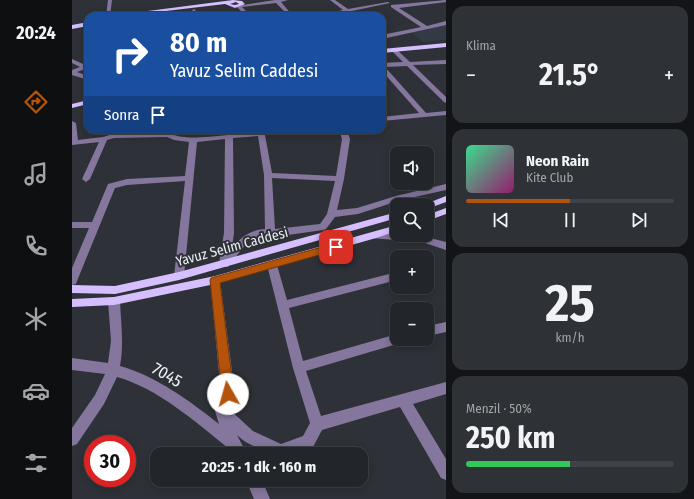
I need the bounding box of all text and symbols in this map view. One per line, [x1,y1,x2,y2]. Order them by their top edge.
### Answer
text: 20:24 [16,22,56,44]
text: 80 m [170,26,227,59]
icon: right [104,28,156,80]
text: Klima [466,38,496,53]
text: 21.5° [539,57,601,93]
text: Yavuz Selim Caddesi [170,60,318,82]
text: − [466,62,476,89]
text: + [664,62,674,89]
icon: directions [22,88,50,116]
icon: arrive [147,104,169,126]
text: Sonra [104,106,139,124]
map controls [390,146,434,346]
button: sound [390,146,434,190]
text: Neon Rain [526,152,589,170]
icon: music [22,160,50,188]
text: Kite Club [526,170,573,185]
button: search [390,198,434,242]
icon: previous [490,209,512,231]
icon: pause [559,209,581,231]
icon: next [628,209,650,231]
street label: Yavuz Selim Caddesi [174,224,290,270]
pin [319,230,353,264]
icon: phone [22,232,50,260]
icon: arrive [325,236,347,258]
button: + [390,250,434,294]
text: 25 [545,272,595,335]
button: − [390,302,434,346]
icon: climate [22,305,50,333]
text: km/h [556,330,585,345]
street label: 7045 [148,358,186,392]
position arrow [207,373,249,415]
icon: car [22,377,50,405]
text: Menzil · 50% [466,401,532,416]
text: 250 km [466,420,555,456]
speed limit sign: 30 [84,435,136,487]
icon: filters [22,449,50,477]
text: 20:25 · 1 dk · 160 m [202,458,316,476]

